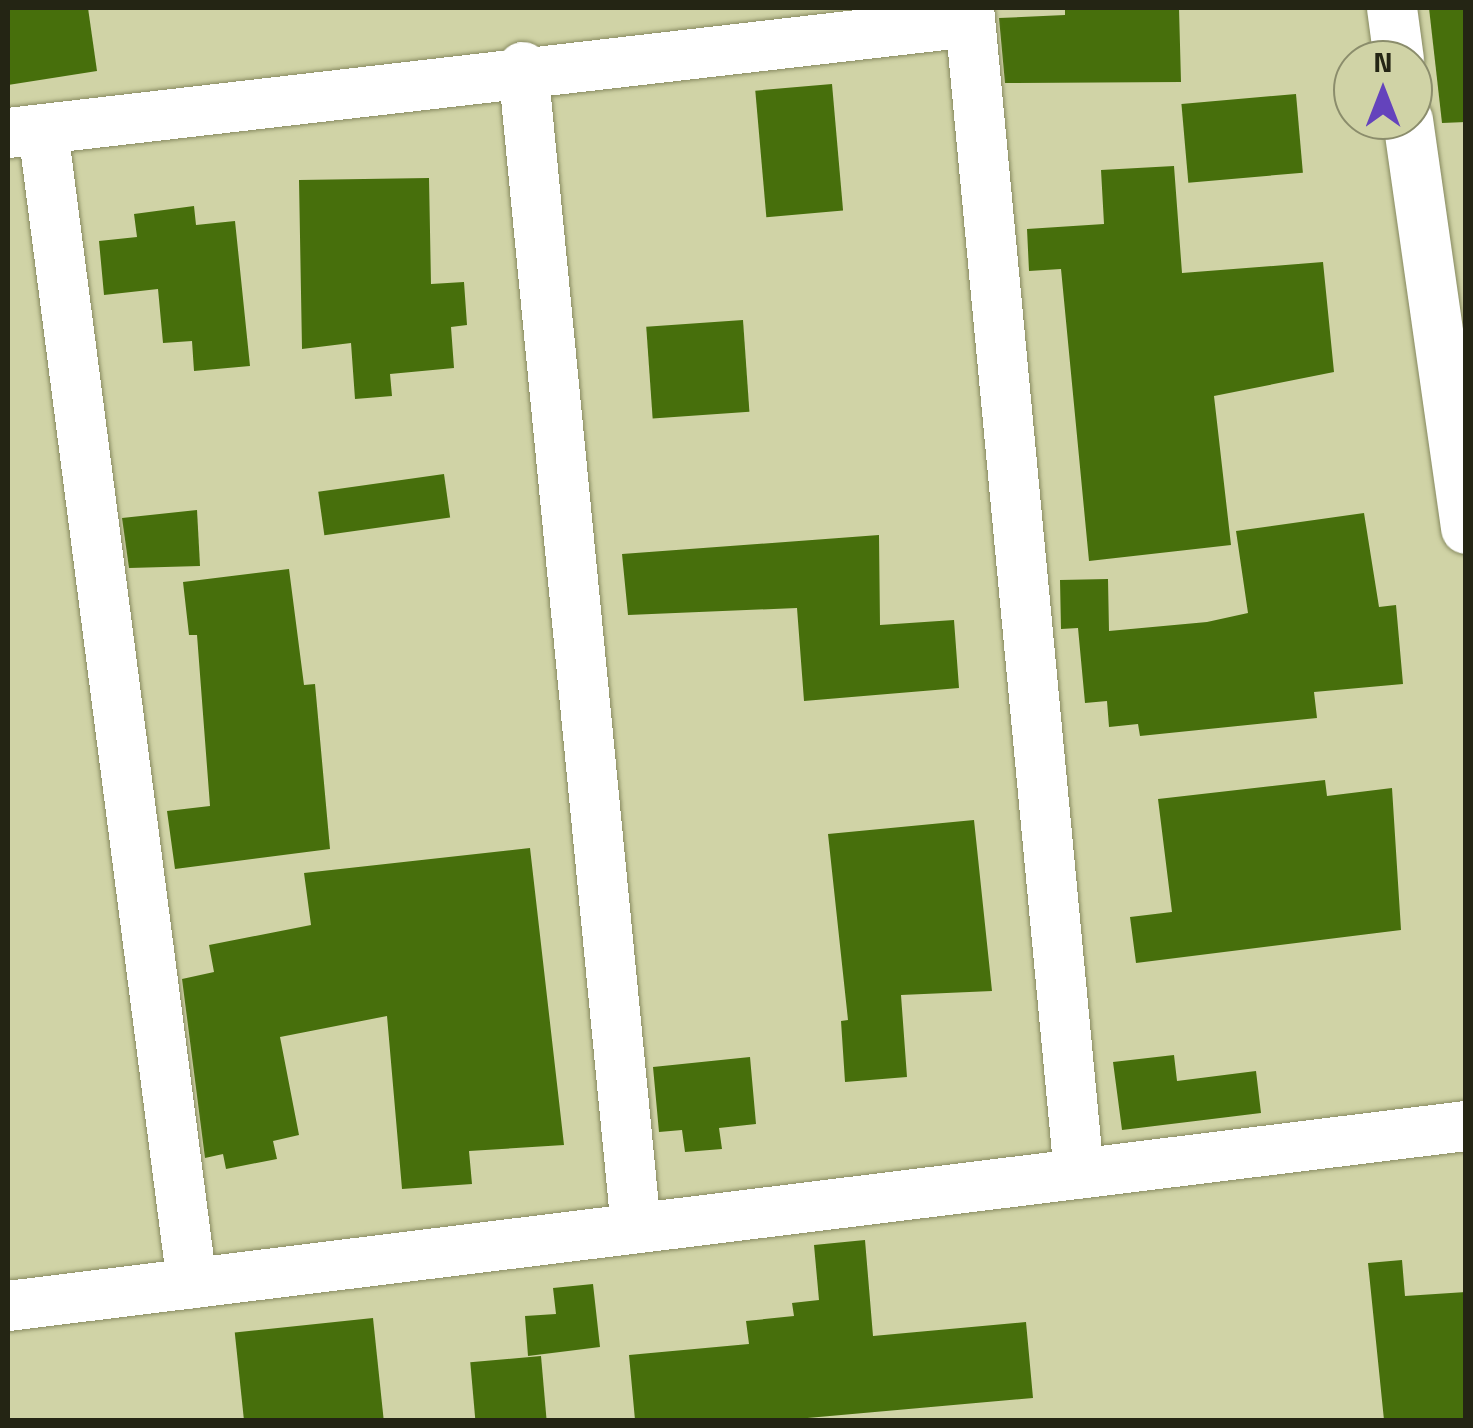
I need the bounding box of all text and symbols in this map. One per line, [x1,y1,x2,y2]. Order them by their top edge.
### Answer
north arrow [1333,40,1433,140]
text: N [1373,40,1393,83]

